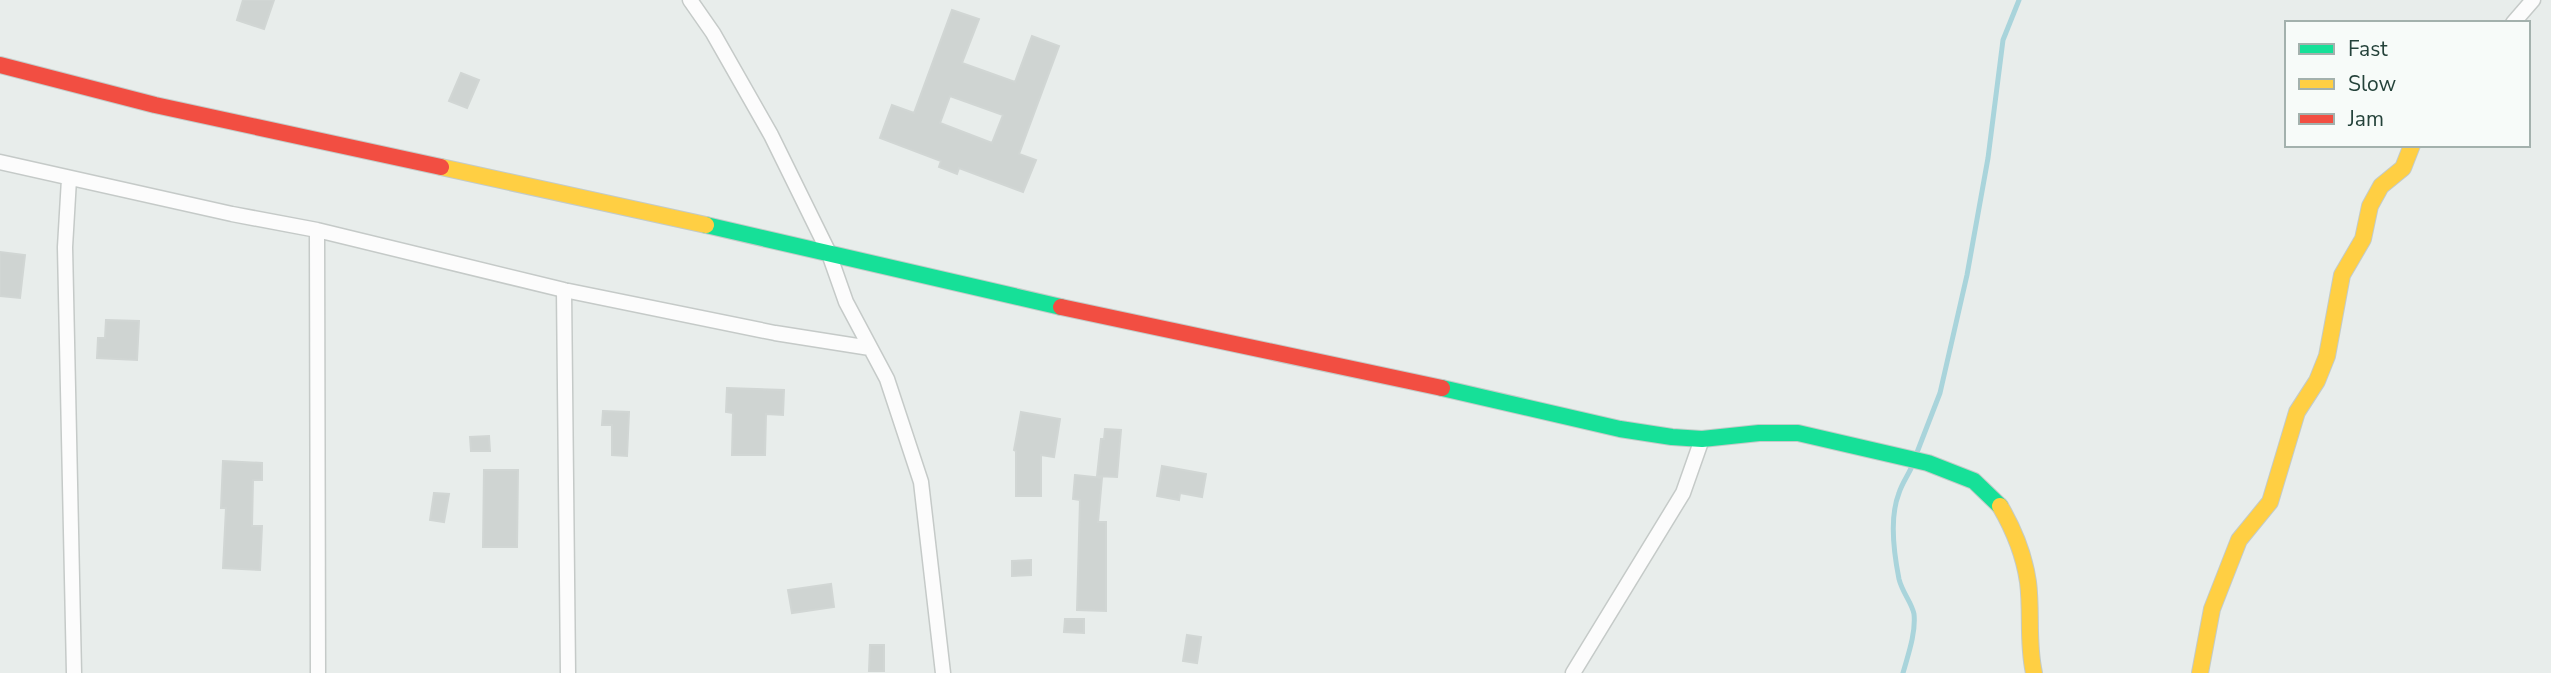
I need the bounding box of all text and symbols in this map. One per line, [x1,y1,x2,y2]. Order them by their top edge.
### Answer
legend [2285,21,2530,147]
text: Fast [2348,35,2388,63]
text: Slow [2348,70,2397,98]
text: Jam [2347,105,2384,133]

